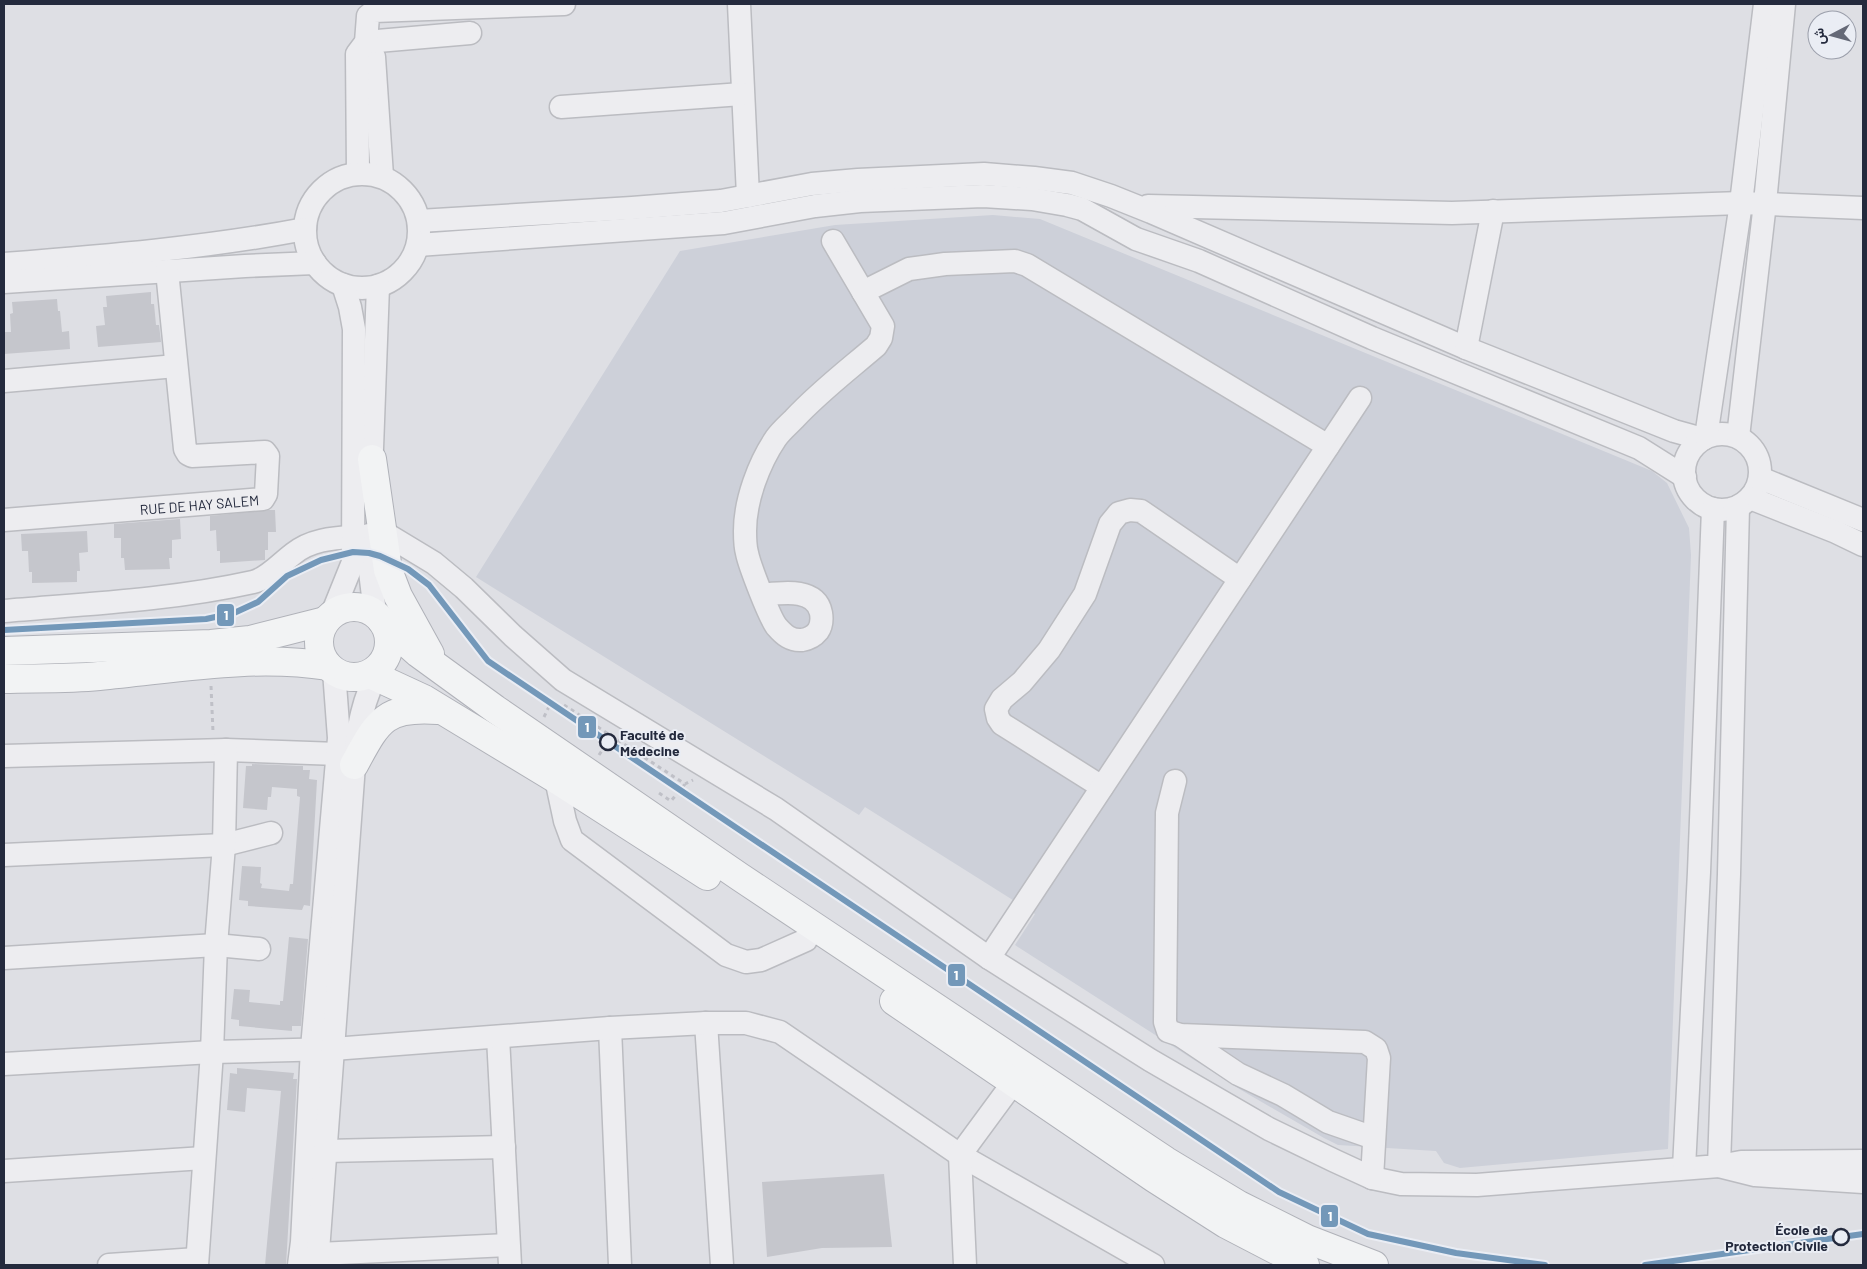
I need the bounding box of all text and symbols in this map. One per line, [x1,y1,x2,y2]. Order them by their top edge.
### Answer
north arrow [1807,10,1857,60]
text: ش [1809,27,1829,46]
street label: RUE DE HAY SALEM [139,491,260,517]
line badge: 1 [216,603,235,627]
text: 1 [224,606,229,623]
line badge: 1 [577,715,597,739]
text: 1 [585,718,590,735]
place label: Faculté de Médecine [620,726,685,759]
marker: Faculté de Médecine [599,733,617,751]
line badge: 1 [947,963,966,987]
text: 1 [954,966,959,983]
line badge: 1 [1320,1204,1339,1228]
text: 1 [1328,1207,1333,1224]
place label: École de Protection Civile [1725,1221,1828,1254]
marker: École de Protection Civile [1832,1228,1850,1246]

